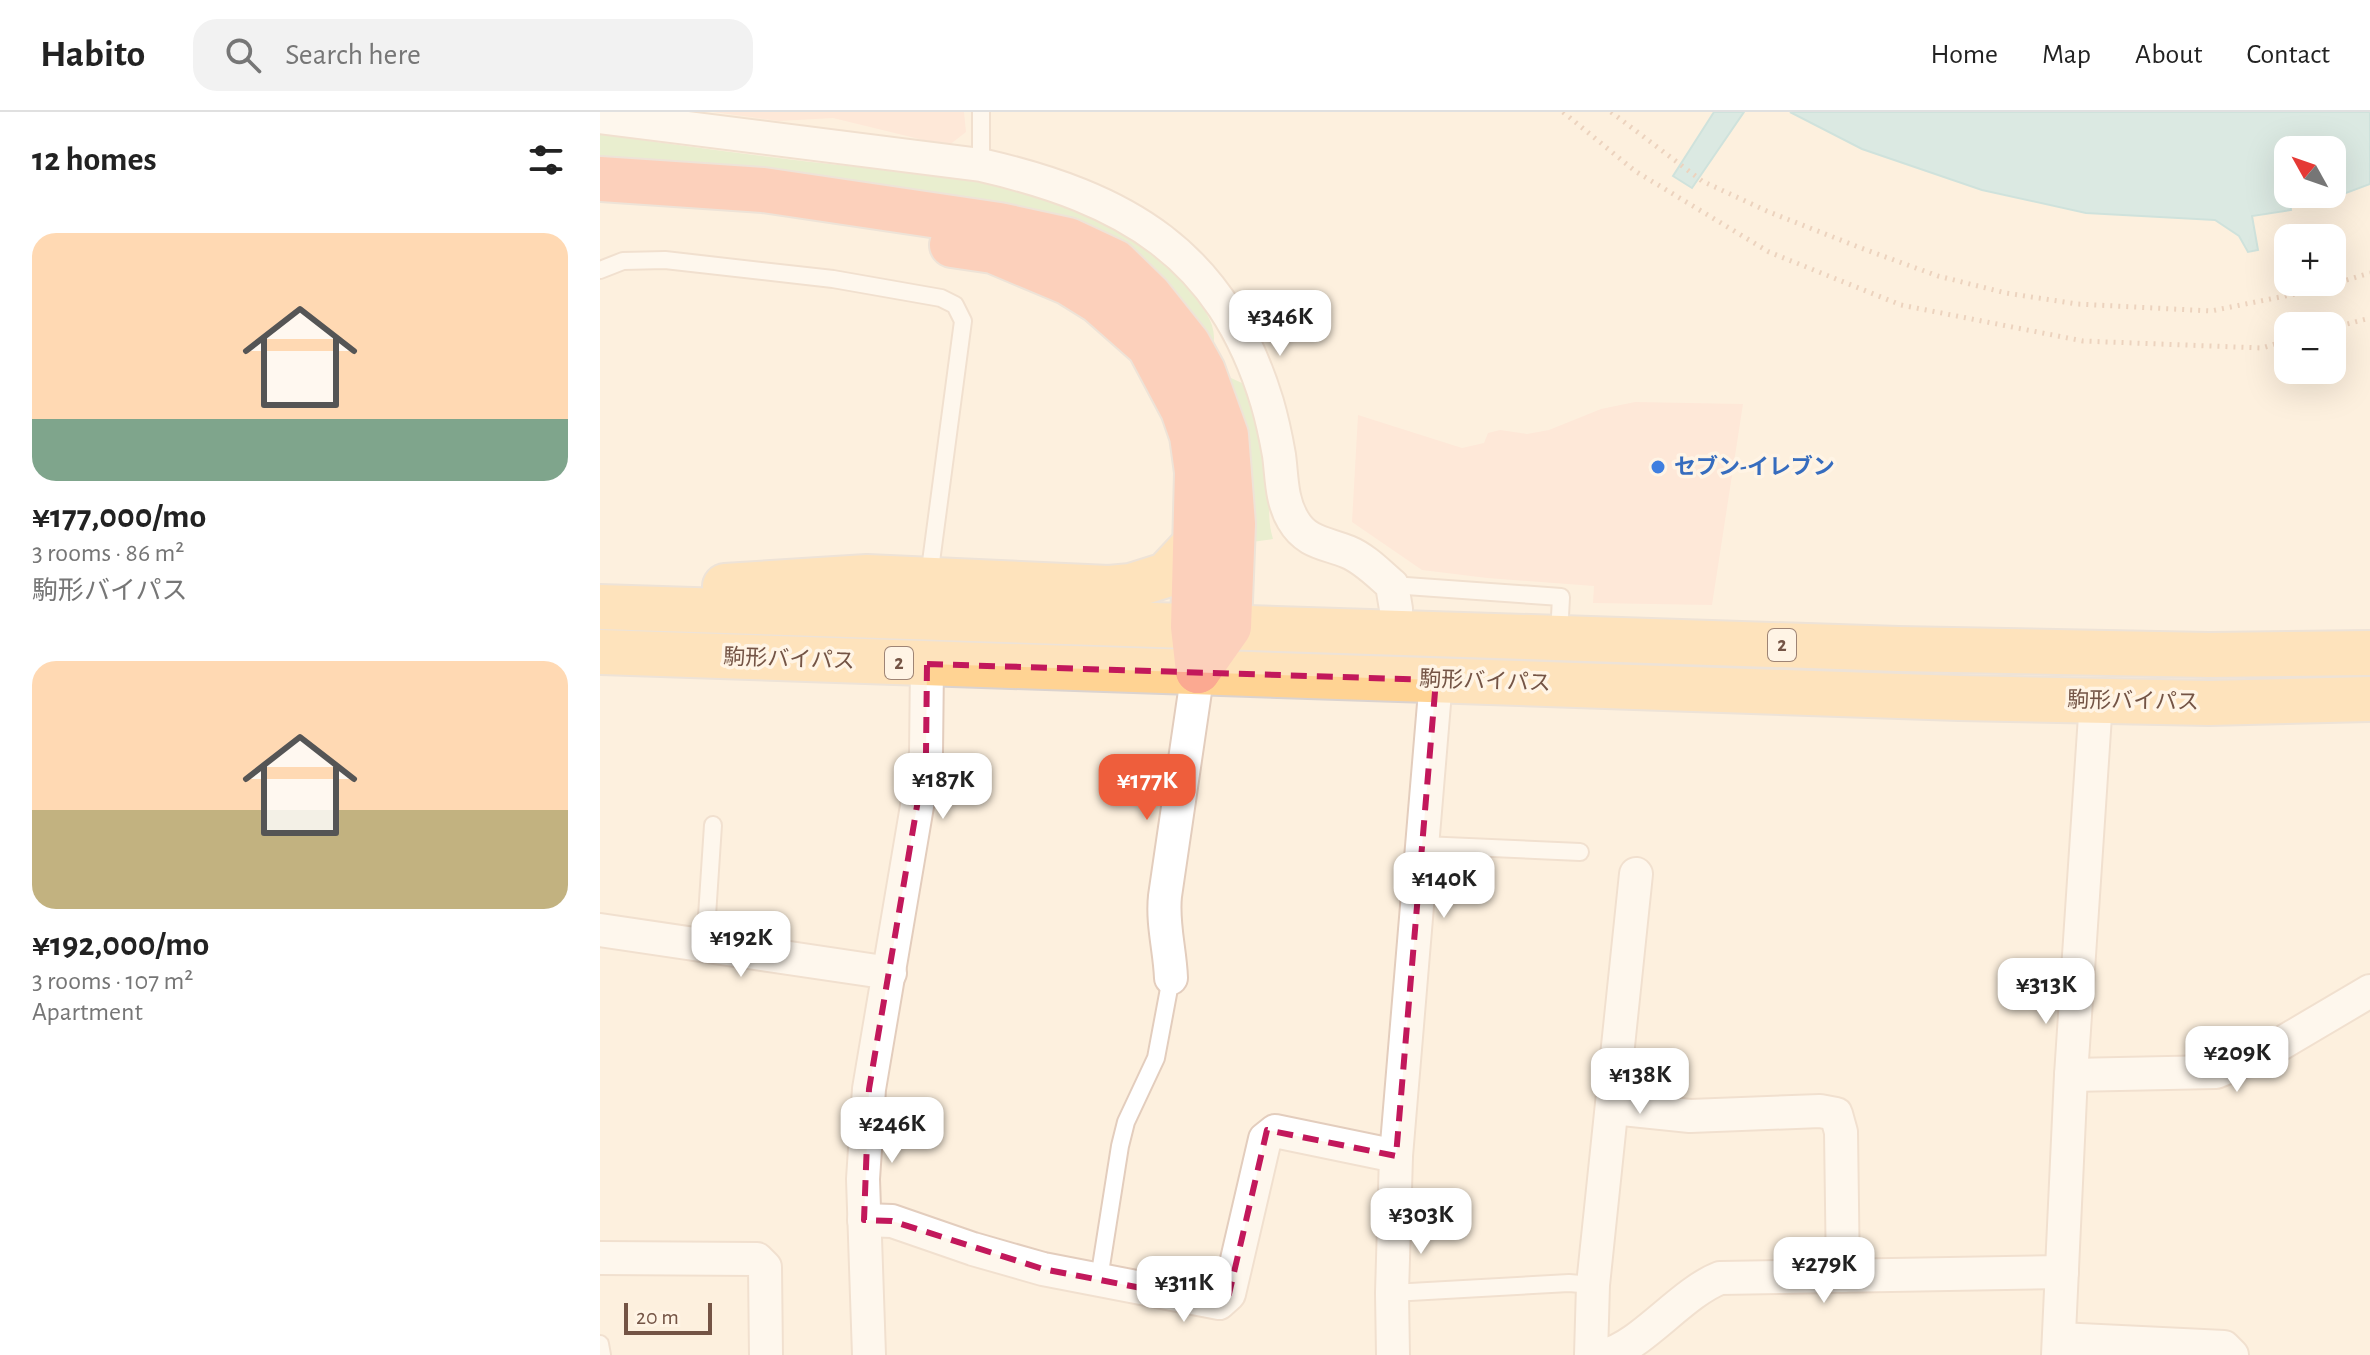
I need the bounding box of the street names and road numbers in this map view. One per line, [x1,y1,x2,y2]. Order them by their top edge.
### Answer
road number: 2 [1768,629,1796,661]
street label: 駒形バイパス [723,645,855,672]
road number: 2 [885,647,913,679]
street label: 駒形バイパス [1419,667,1551,694]
street label: 駒形バイパス [2067,688,2199,713]

